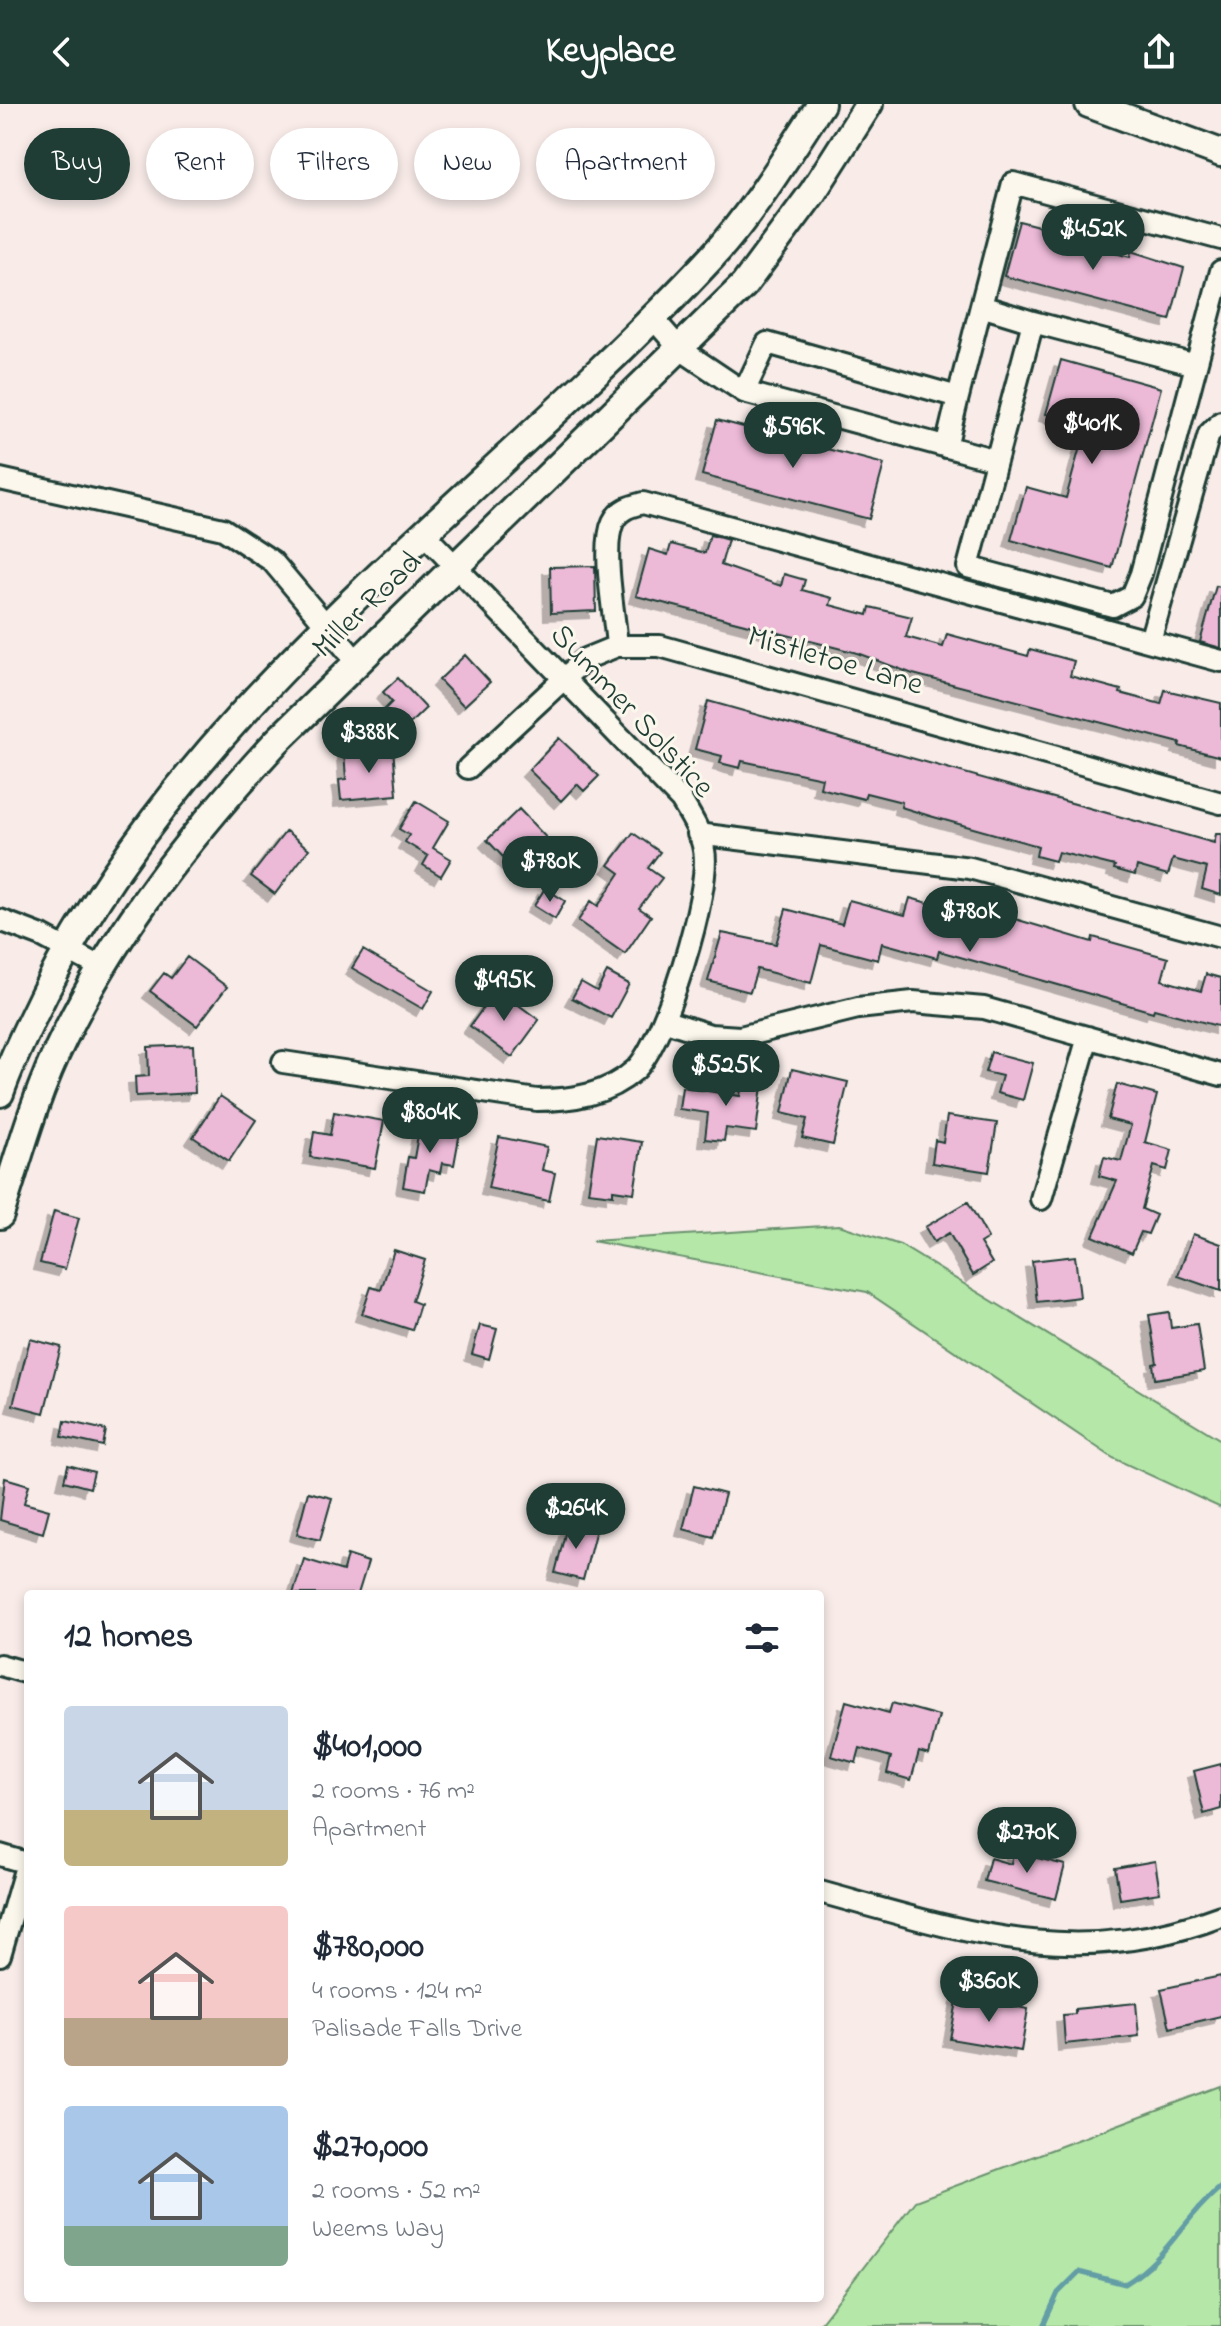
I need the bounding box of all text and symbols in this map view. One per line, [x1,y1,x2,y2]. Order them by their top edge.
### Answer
text: Keyplace [546,26,675,79]
icon: back [40,30,84,74]
icon: share [1137,30,1181,74]
chip: Buy [24,128,130,200]
chip: Rent [146,128,254,200]
chip: Filters [270,128,398,200]
chip: New [414,128,520,200]
chip: Apartment [536,128,715,200]
pin: $452K [1037,204,1149,272]
text: $452K [1060,211,1126,249]
pin: $401K [1036,398,1148,466]
pin: $596K [737,402,849,470]
text: $401K [1063,405,1121,443]
text: $596K [762,409,824,447]
street label: Miller Road [302,541,434,671]
street label: Summer Solstice [538,614,725,810]
street label: Mistletoe Lane [742,614,929,710]
pin: $388K [313,707,425,775]
text: $388K [340,714,398,752]
pin: $780K [494,836,606,904]
text: $780K [520,843,580,881]
pin: $780K [914,886,1026,954]
text: $780K [940,893,1000,931]
pin: $495K [448,955,560,1023]
text: $495K [473,962,535,1000]
pin: $525K [670,1040,782,1108]
text: $525K [690,1047,762,1085]
pin: $804K [374,1087,486,1155]
text: $804K [400,1094,460,1132]
pin: $264K [520,1483,632,1551]
text: $264K [544,1490,608,1528]
text: 12 homes [64,1613,193,1663]
icon: filters [740,1616,784,1660]
text: $401,000 [312,1723,422,1773]
icon: home [128,1738,224,1834]
text: 2 rooms · 76 m² [312,1773,475,1811]
pin: $270K [971,1807,1083,1875]
text: Apartment [312,1811,426,1849]
text: $270K [995,1814,1059,1852]
text: $780,000 [312,1923,424,1973]
icon: home [128,1938,224,2034]
pin: $360K [933,1956,1045,2024]
text: $360K [958,1963,1020,2001]
text: 4 rooms · 124 m² [312,1973,483,2011]
text: Palisade Falls Drive [312,2011,522,2049]
text: $270,000 [312,2123,428,2173]
icon: home [128,2138,224,2234]
text: 2 rooms · 52 m² [312,2173,481,2211]
text: Weems Way [312,2211,444,2249]

